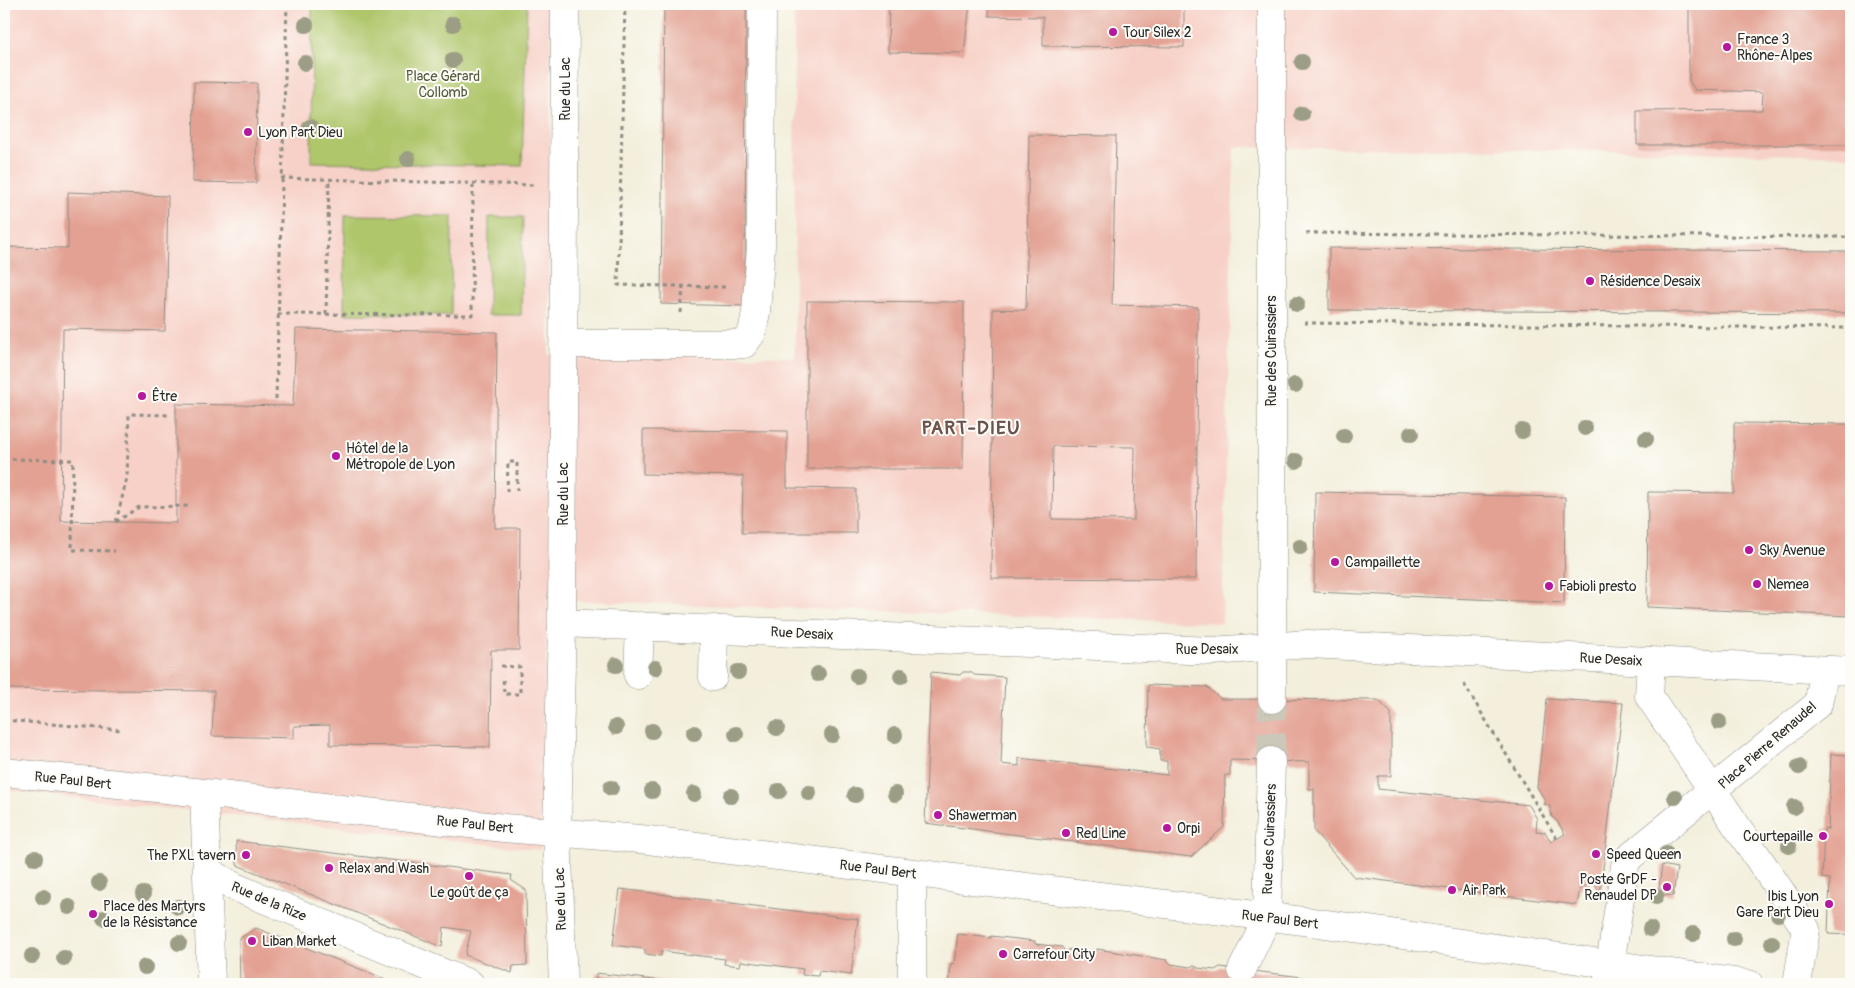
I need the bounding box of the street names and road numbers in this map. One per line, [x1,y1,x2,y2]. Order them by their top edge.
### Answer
street label: Rue du Lac [557,57,574,121]
street label: Rue des Cuirassiers [1263,295,1280,407]
street label: Rue du Lac [555,462,572,526]
street label: Rue Desaix [770,623,834,644]
street label: Rue Desaix [1175,641,1239,658]
street label: Rue Desaix [1579,649,1643,670]
street label: Place Pierre Renaudel [1715,698,1820,793]
street label: Rue Paul Bert [34,768,113,793]
street label: Rue des Cuirassiers [1259,782,1280,895]
street label: Rue Paul Bert [436,812,515,837]
street label: Rue Paul Bert [839,856,918,883]
street label: Rue du Lac [551,867,570,931]
street label: Rue de la Rize [229,878,309,925]
street label: Rue Paul Bert [1241,906,1320,933]

